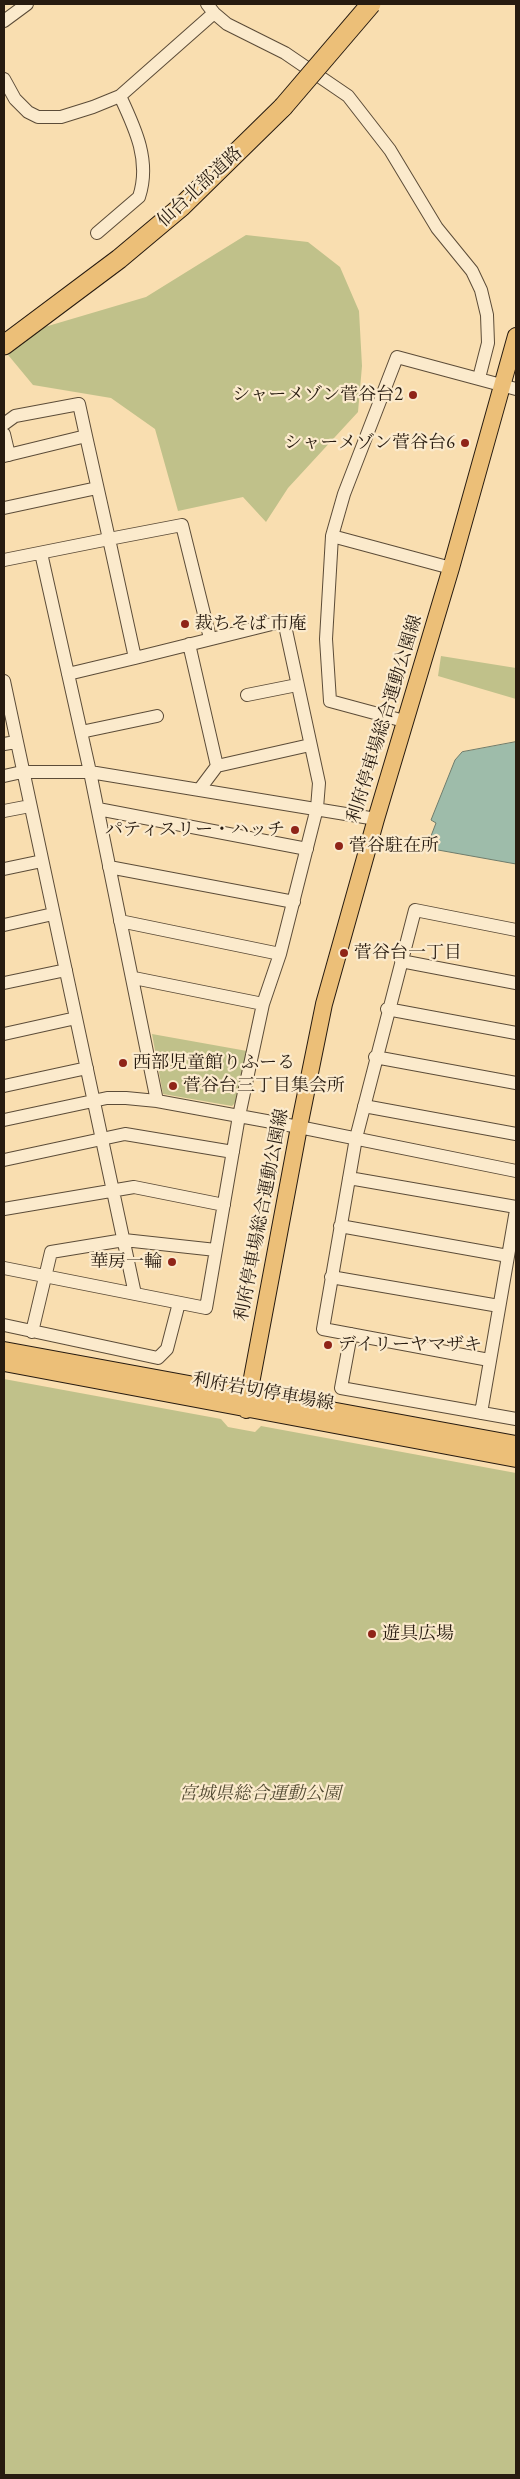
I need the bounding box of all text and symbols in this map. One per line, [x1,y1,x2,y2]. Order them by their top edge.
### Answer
street label: 仙台北部道路 [153,142,247,232]
place label: シャーメゾン菅谷台2 [232,384,403,406]
marker: シャーメゾン菅谷台2 [407,389,419,401]
place label: シャーメゾン菅谷台6 [284,432,455,454]
marker: シャーメゾン菅谷台6 [459,437,471,449]
place label: 裁ちそば 市庵 [195,613,307,635]
street label: 利府停車場総合運動公園線 [343,613,427,825]
marker: 裁ちそば 市庵 [179,618,191,630]
place label: パティスリー・ハッチ [105,819,285,841]
marker: パティスリー・ハッチ [289,824,301,836]
place label: 菅谷駐在所 [349,835,439,857]
marker: 菅谷駐在所 [333,840,345,852]
place label: 菅谷台一丁目 [354,942,462,964]
marker: 菅谷台一丁目 [338,947,350,959]
place label: 西部児童館りふーる [133,1052,295,1074]
marker: 西部児童館りふーる [117,1057,129,1069]
place label: 菅谷台三丁目集会所 [183,1075,345,1097]
marker: 菅谷台三丁目集会所 [167,1080,179,1092]
street label: 利府停車場総合運動公園線 [231,1107,293,1323]
place label: 華房一輪 [90,1251,162,1273]
marker: 華房一輪 [166,1256,178,1268]
place label: デイリーヤマザキ [338,1334,482,1356]
marker: デイリーヤマザキ [322,1339,334,1351]
street label: 利府岩切停車場線 [190,1369,336,1415]
place label: 遊具広場 [382,1623,454,1645]
marker: 遊具広場 [366,1628,378,1640]
park label: 宮城県総合運動公園 [179,1783,341,1805]

